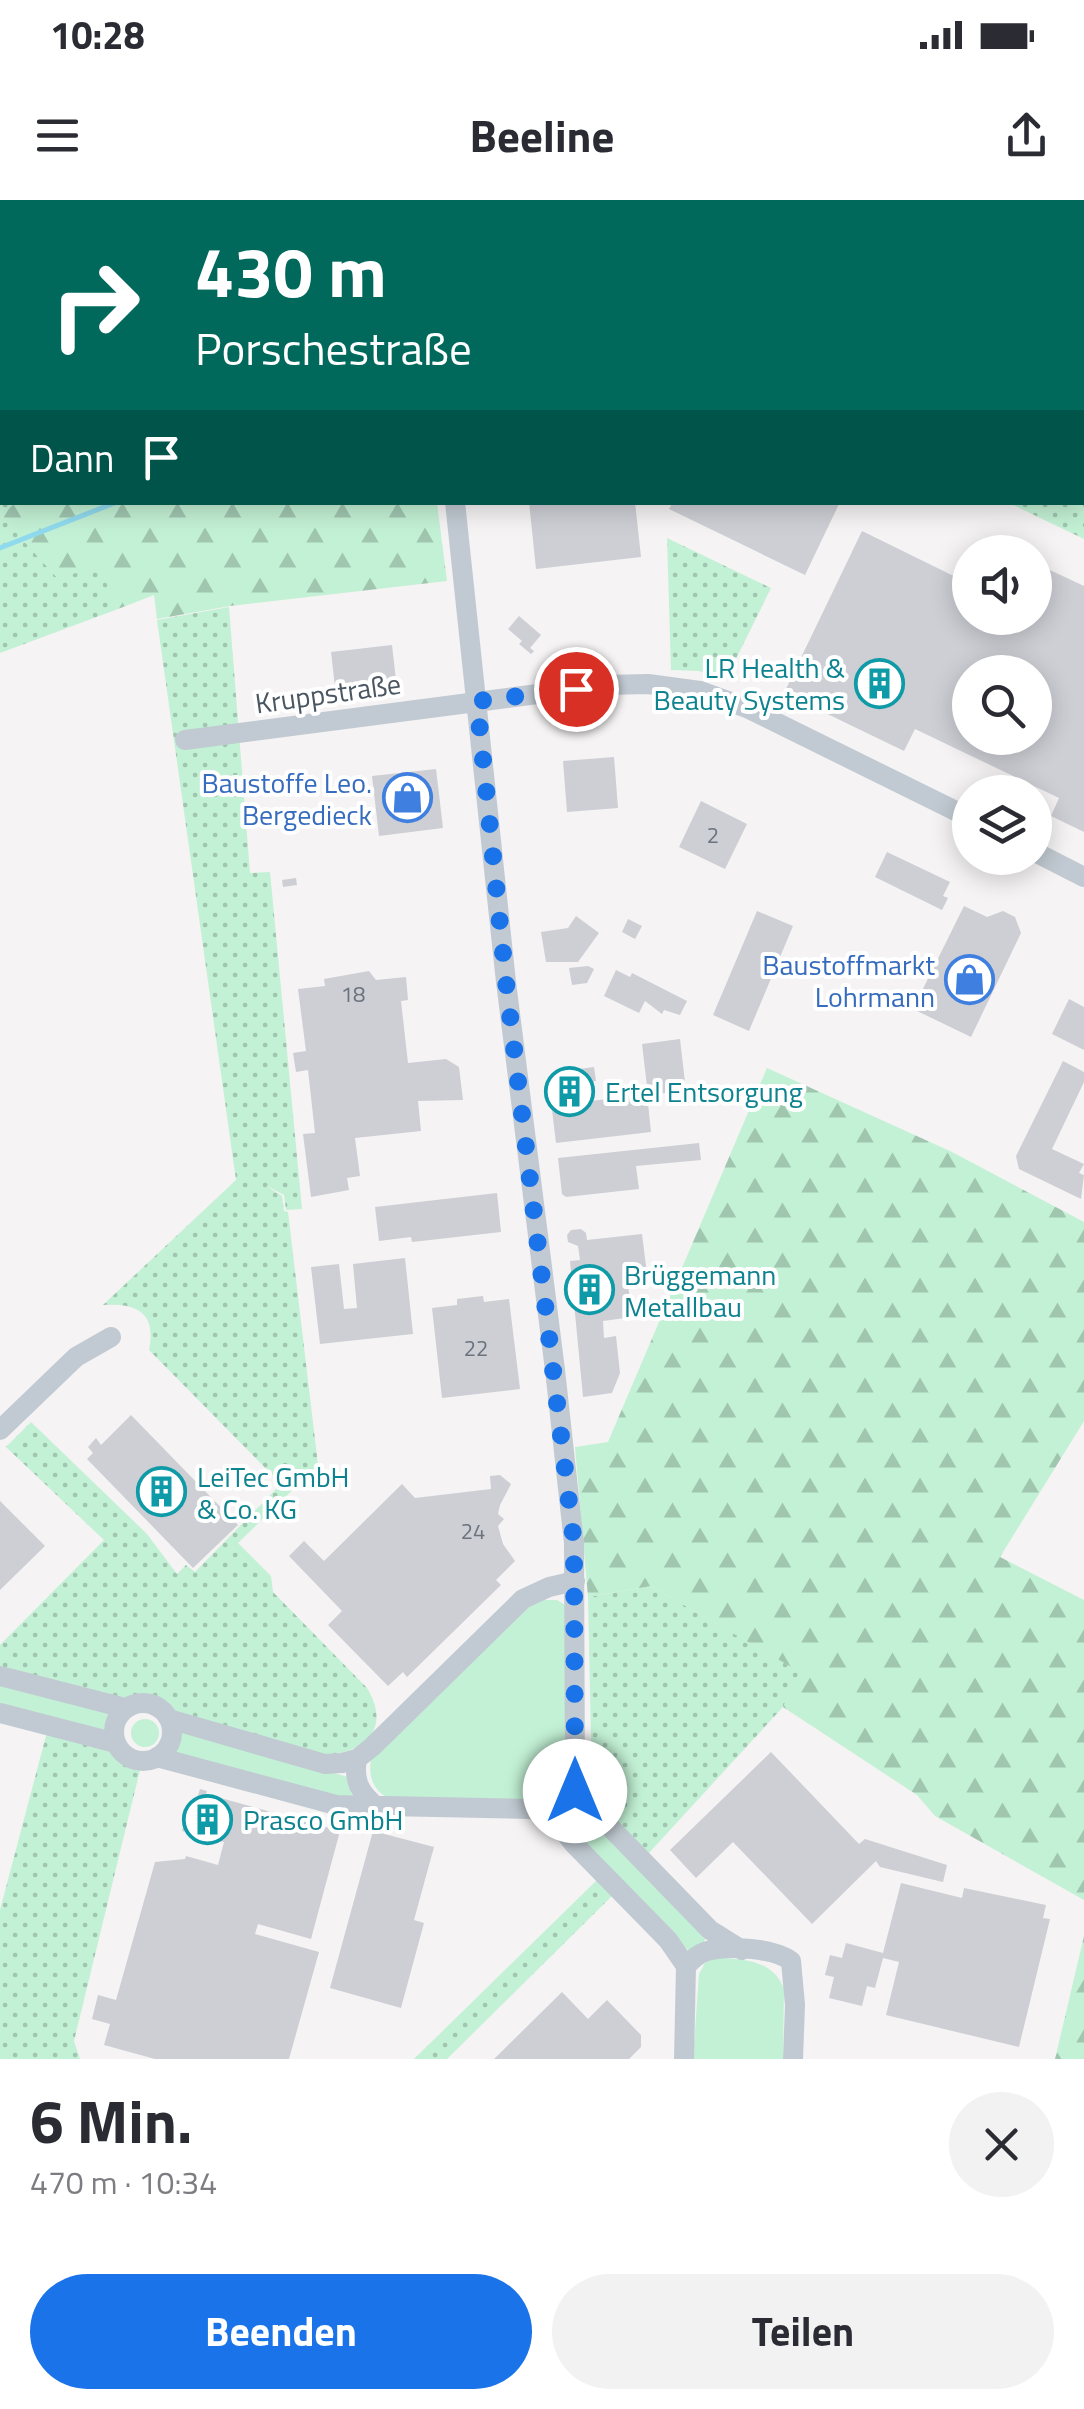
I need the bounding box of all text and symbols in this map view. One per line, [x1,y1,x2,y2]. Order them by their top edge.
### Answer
text: 10:28 [50,6,145,64]
text: Beeline [470,101,614,169]
icon: menu [30,108,85,163]
icon: share [999,108,1054,163]
text: 430 m [195,218,387,324]
icon: right [30,240,160,370]
text: Porschestraße [195,314,472,382]
text: Dann [30,429,114,487]
icon: arrive [134,430,189,485]
map controls [952,535,1052,875]
button: sound [952,535,1052,635]
place label: LR Health & Beauty Systems [654,646,845,721]
pin [534,647,619,732]
button: search [952,655,1052,755]
building icon: LR Health & Beauty Systems [854,657,906,709]
street label: Kruppstraße [252,662,404,724]
icon: arrive [549,662,604,717]
place label: Baustoffe Leo. Bergedieck [201,761,372,836]
shop icon: Baustoffe Leo. Bergedieck [381,772,433,824]
button: layers [952,775,1052,875]
house number: 2 [707,818,719,852]
place label: Baustoffmarkt Lohrmann [762,943,935,1018]
shop icon: Baustoffmarkt Lohrmann [944,954,996,1006]
house number: 18 [341,977,365,1011]
building icon: Ertel Entsorgung [544,1065,596,1117]
place label: Ertel Entsorgung [605,1070,803,1113]
place label: Brüggemann Metallbau [624,1253,776,1328]
building icon: Brüggemann Metallbau [563,1264,615,1316]
house number: 22 [464,1331,488,1365]
place label: LeiTec GmbH & Co. KG [197,1455,349,1530]
building icon: LeiTec GmbH & Co. KG [136,1466,188,1518]
house number: 24 [461,1514,485,1548]
position arrow [523,1739,627,1843]
building icon: Prasco GmbH [182,1793,234,1845]
place label: Prasco GmbH [243,1798,403,1841]
text: 6 Min. [30,2075,192,2166]
button: close [949,2092,1054,2197]
text: 470 m · 10:34 [30,2158,217,2206]
button: Beenden [30,2274,532,2389]
button: Teilen [552,2274,1054,2389]

